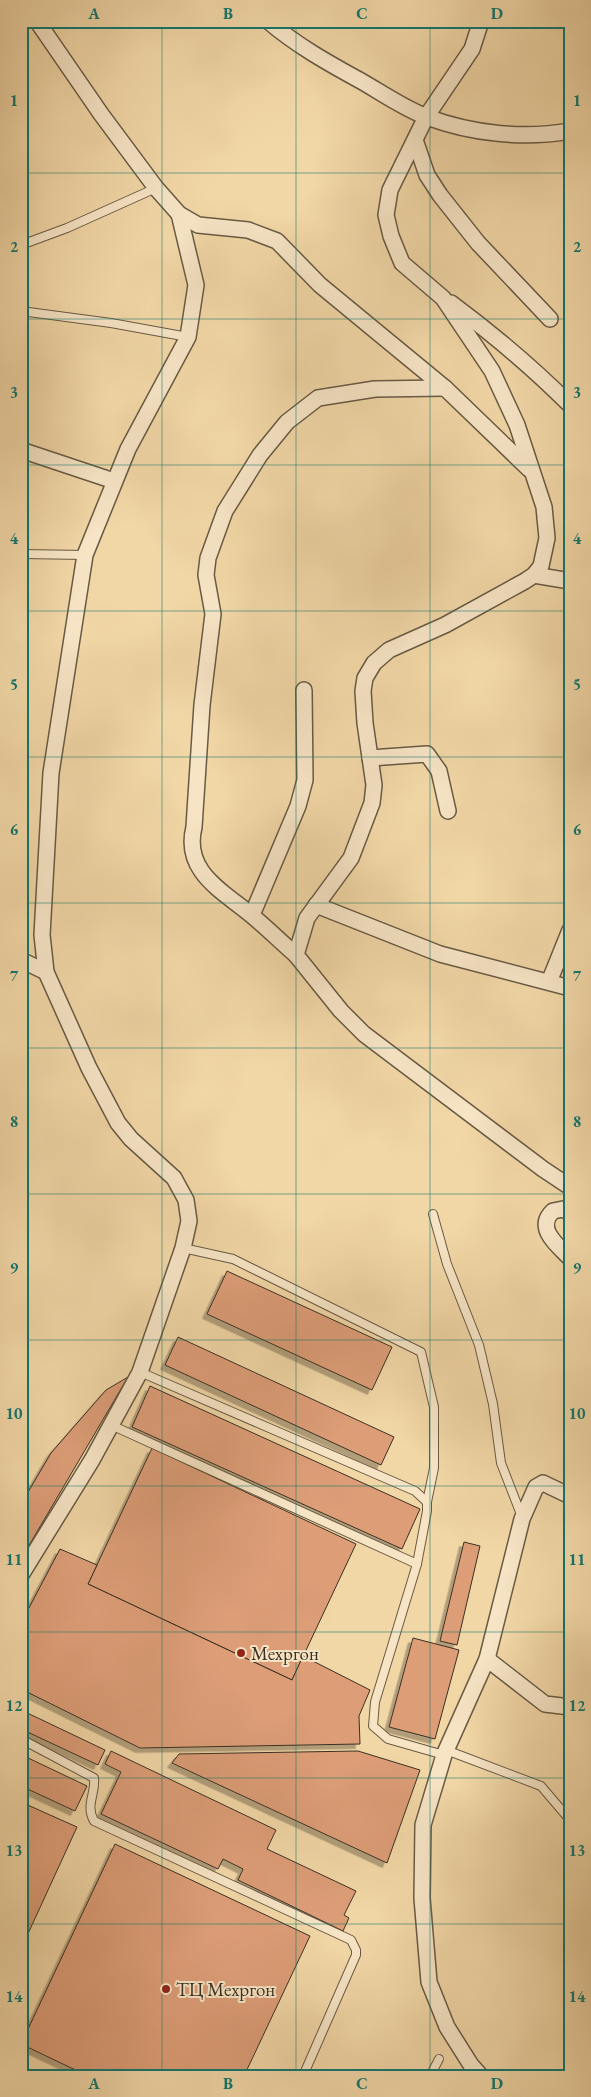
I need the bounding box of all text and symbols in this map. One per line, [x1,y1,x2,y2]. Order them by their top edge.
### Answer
text: A [87,3,100,24]
text: B [223,3,233,24]
text: C [356,3,368,24]
text: D [491,3,503,24]
text: 1 [10,90,18,111]
text: 1 [573,90,581,111]
text: 2 [10,236,19,257]
text: 2 [573,236,582,257]
text: 3 [10,382,18,403]
text: 3 [573,382,581,403]
text: 4 [10,528,19,549]
text: 4 [573,528,582,549]
text: 5 [10,674,18,695]
text: 5 [573,674,581,695]
text: 6 [10,819,19,840]
text: 6 [573,819,582,840]
text: 7 [10,965,19,986]
text: 7 [573,965,582,986]
text: 8 [10,1111,18,1132]
text: 8 [573,1111,581,1132]
text: 9 [10,1257,19,1278]
text: 9 [573,1257,582,1278]
text: 10 [6,1403,23,1424]
text: 10 [569,1403,586,1424]
text: 11 [6,1549,22,1570]
text: 11 [569,1549,585,1570]
place label: Мехргон [251,1641,319,1666]
marker: Мехргон [235,1647,247,1659]
text: 12 [6,1695,23,1716]
text: 12 [569,1695,586,1716]
text: 13 [6,1840,22,1861]
text: 13 [569,1840,585,1861]
place label: ТЦ Мехргон [176,1977,275,2002]
marker: ТЦ Мехргон [160,1983,172,1995]
text: 14 [6,1986,23,2007]
text: 14 [569,1986,586,2007]
text: A [87,2073,100,2094]
text: B [223,2073,233,2094]
text: C [356,2073,368,2094]
text: D [491,2073,503,2094]

